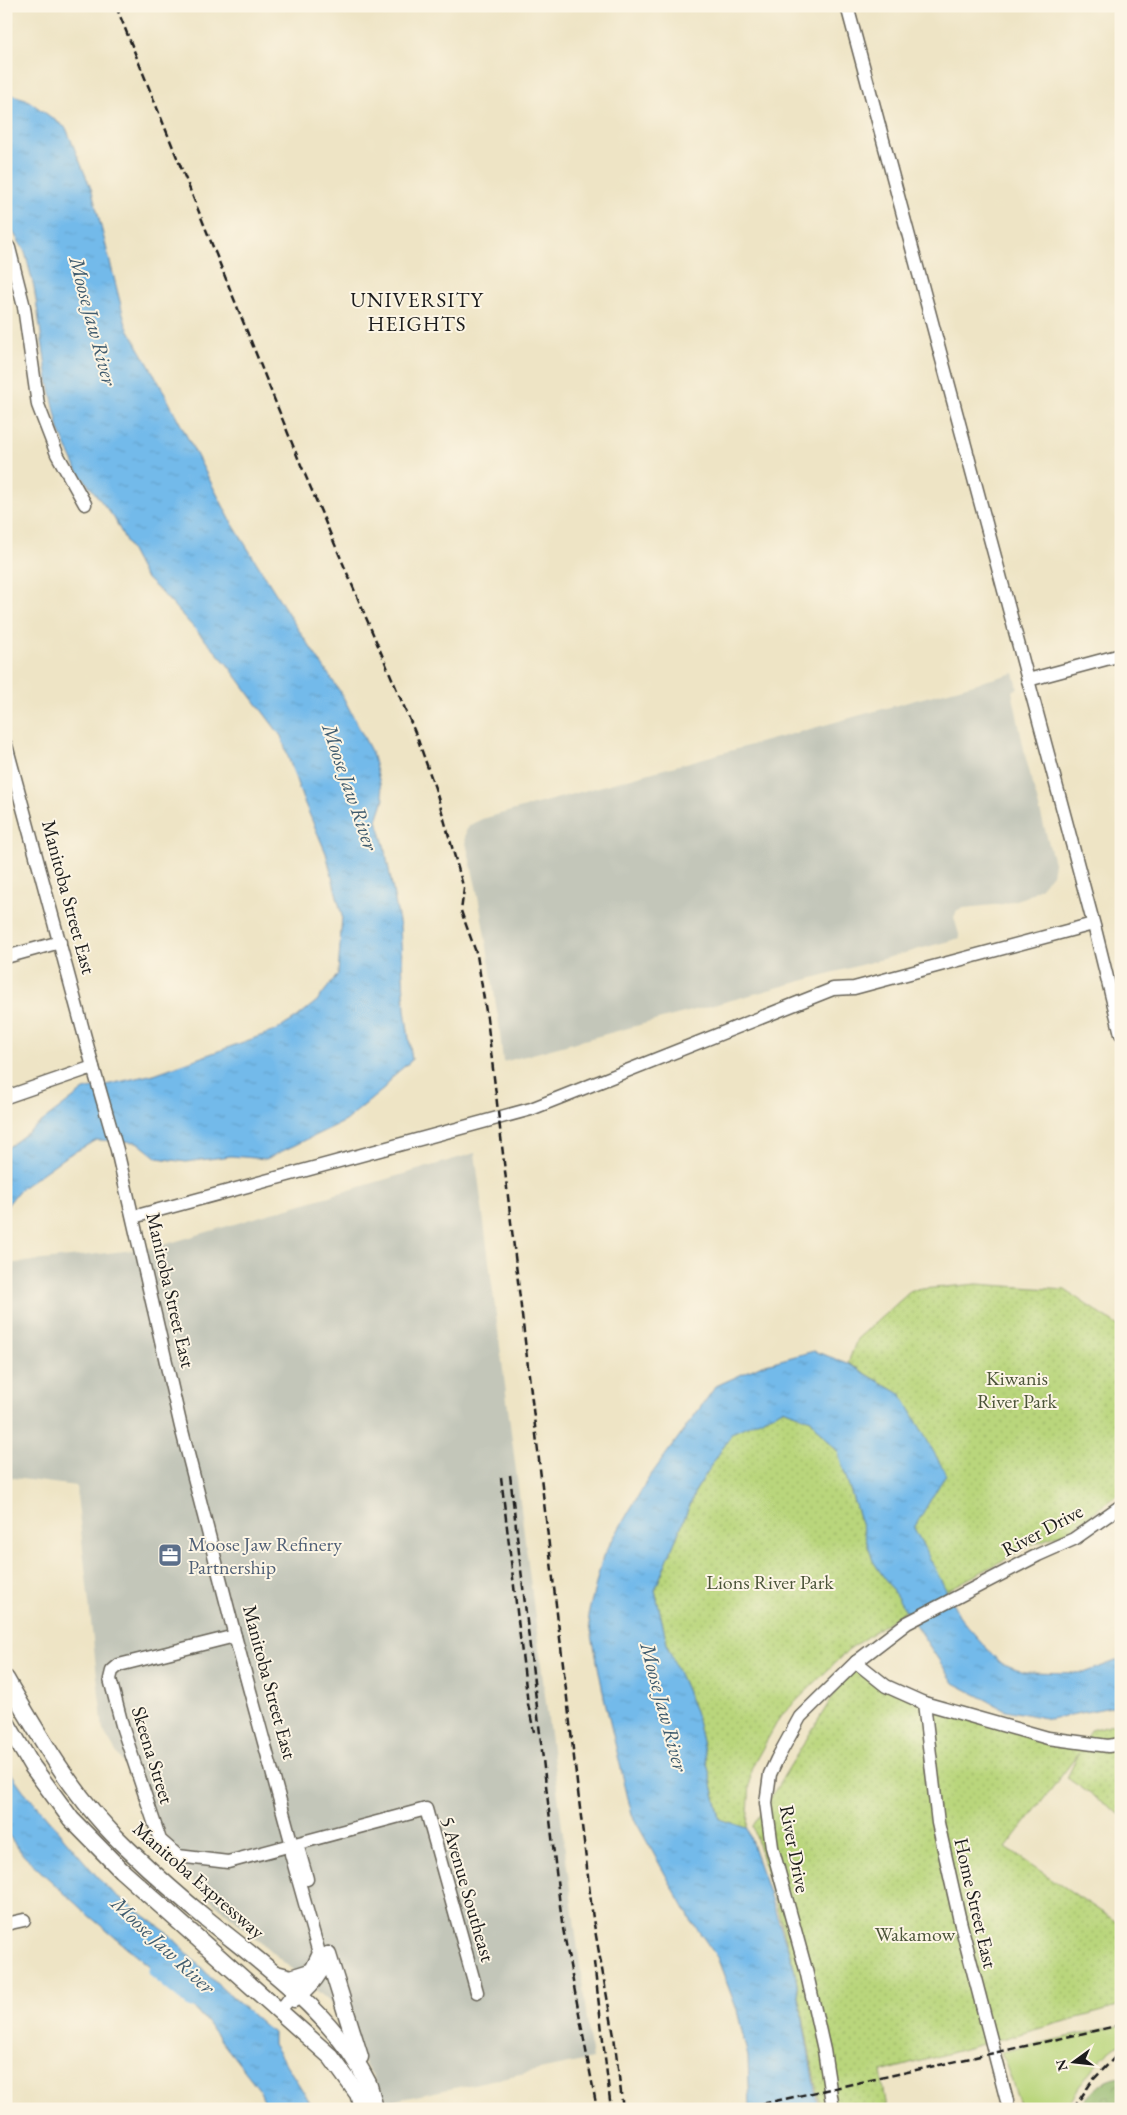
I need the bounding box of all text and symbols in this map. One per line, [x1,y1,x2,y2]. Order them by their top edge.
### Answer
water label: Moose Jaw River [63,252,124,389]
district label: UNIVERSITY HEIGHTS [350,286,485,337]
water label: Moose Jaw River [316,718,385,855]
street label: Manitoba Street East [36,817,102,978]
street label: Manitoba Street East [140,1210,202,1371]
park label: Kiwanis River Park [977,1365,1058,1414]
street label: River Drive [997,1498,1087,1562]
place label: Moose Jaw Refinery Partnership [188,1531,342,1580]
office icon: Moose Jaw Refinery Partnership [157,1542,183,1568]
park label: Lions River Park [706,1569,834,1595]
street label: Manitoba Street East [237,1602,303,1763]
water label: Moose Jaw River [634,1638,695,1775]
street label: Skeena Street [126,1703,180,1808]
street label: River Drive [774,1803,816,1895]
street label: 5 Avenue Southeast [435,1813,501,1965]
street label: Manitoba Expressway [128,1815,271,1945]
street label: Home Street East [948,1835,1004,1971]
water label: Moose Jaw River [104,1888,222,2000]
park label: Wakamow [875,1921,956,1947]
north arrow [1050,2038,1100,2088]
text: N [1051,2057,1072,2073]

